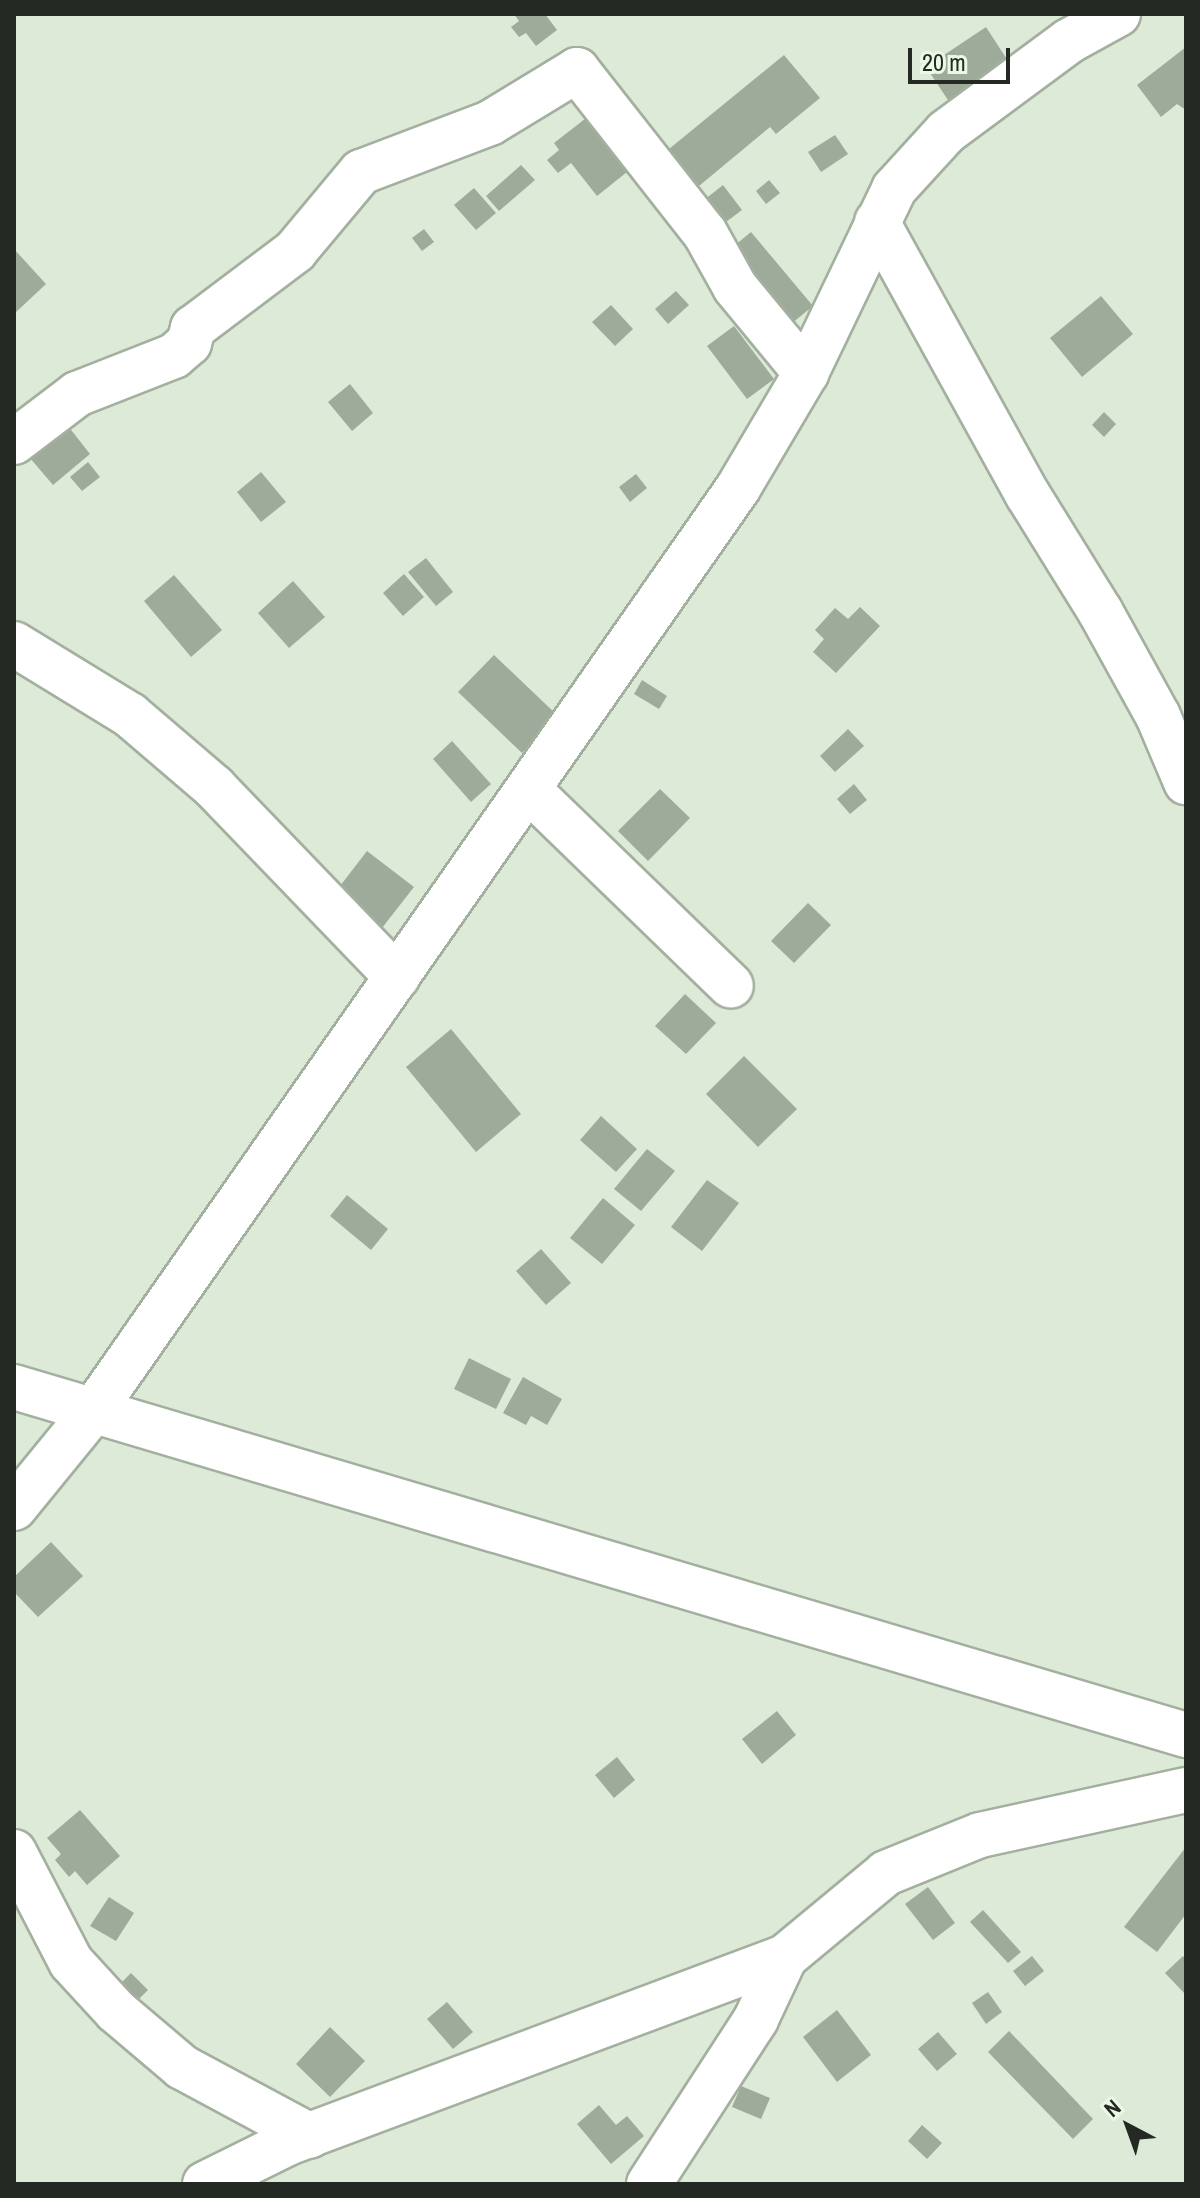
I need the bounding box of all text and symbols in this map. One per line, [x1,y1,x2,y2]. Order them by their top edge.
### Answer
scale bar [912,32,1014,82]
text: 20 m [922,46,966,78]
north arrow [1088,2086,1168,2166]
text: N [1097,2092,1127,2123]

